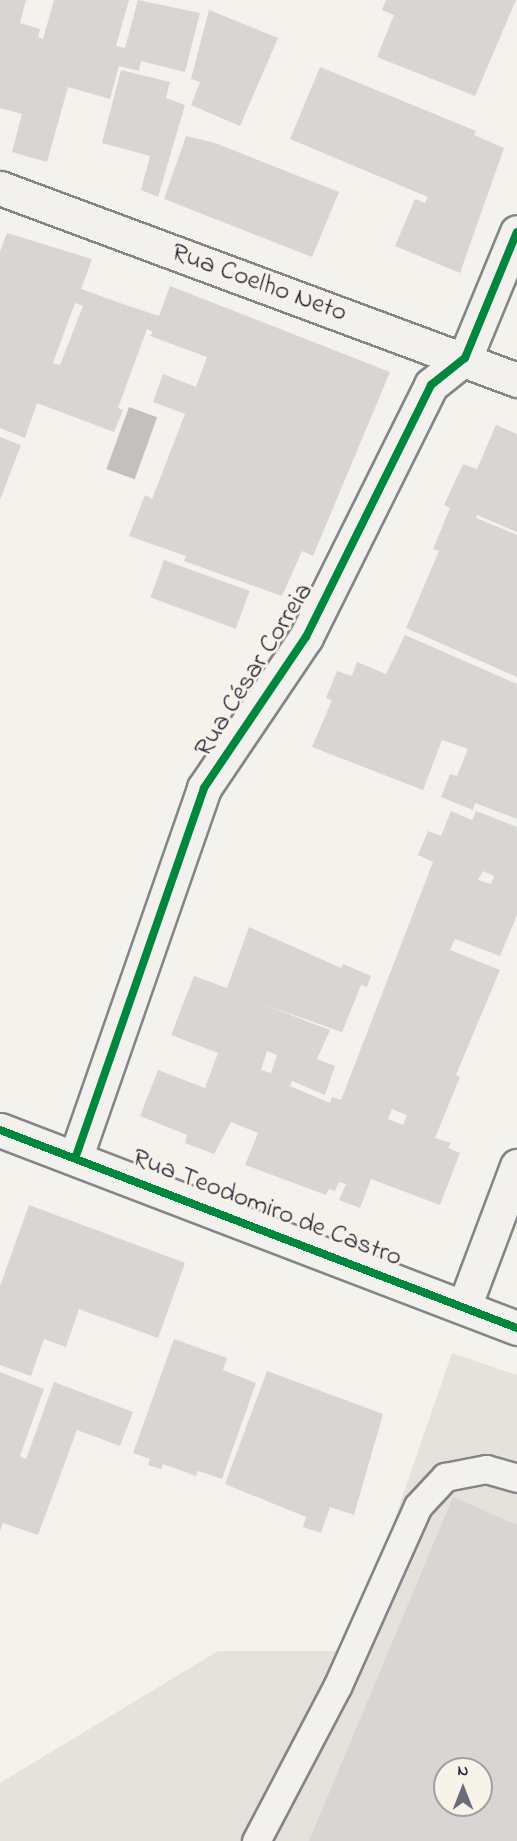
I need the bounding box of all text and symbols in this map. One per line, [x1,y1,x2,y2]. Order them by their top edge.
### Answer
street label: Rua Coelho Neto [167,236,351,330]
street label: Rua César Correia [188,577,320,763]
street label: Rua Teodomiro de Castro [128,1142,406,1274]
north arrow [433,1757,493,1817]
text: N [458,1759,468,1783]

